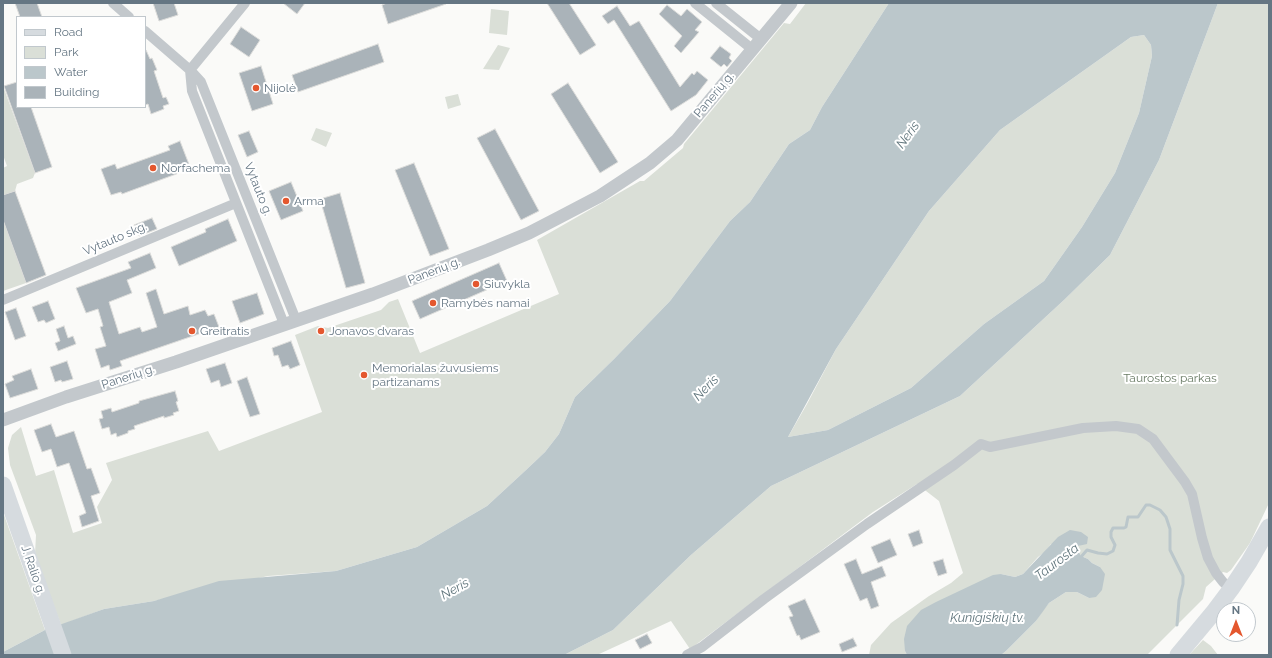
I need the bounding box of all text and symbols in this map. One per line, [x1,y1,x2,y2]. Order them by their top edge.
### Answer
legend [16,16,146,108]
text: Road [54,25,83,39]
text: Park [54,45,79,59]
text: Water [54,65,88,79]
street label: Panerių g. [691,69,737,121]
place label: Nijolė [264,81,296,95]
marker: Nijolė [251,83,261,93]
text: Building [54,85,100,99]
water label: Neris [893,118,923,152]
street label: Vytauto g. [241,160,275,218]
place label: Norfachema [161,161,230,175]
marker: Norfachema [148,163,158,173]
place label: Arma [294,194,324,208]
marker: Arma [281,196,291,206]
street label: Vytauto skg. [81,219,149,259]
street label: Panerių g. [406,254,462,288]
place label: Siuvykla [484,277,530,291]
marker: Siuvykla [471,279,481,289]
place label: Ramybės namai [441,296,530,310]
marker: Ramybės namai [428,298,438,308]
place label: Greitratis [200,324,249,338]
place label: Jonavos dvaras [329,324,414,338]
marker: Greitratis [187,326,197,336]
marker: Jonavos dvaras [316,326,326,336]
place label: Memorialas žuvusiems partizanams [372,361,498,389]
street label: Panerių g. [100,362,156,392]
marker: Memorialas žuvusiems partizanams [359,370,369,380]
park label: Taurostos parkas [1123,371,1217,385]
water label: Neris [690,372,722,404]
water label: Taurosta [1032,540,1082,584]
street label: J. Ralio g. [18,544,48,596]
water label: Neris [438,575,472,603]
north arrow [1216,602,1256,642]
text: N [1232,604,1240,617]
water label: Kunigiškių tv. [950,610,1024,626]

